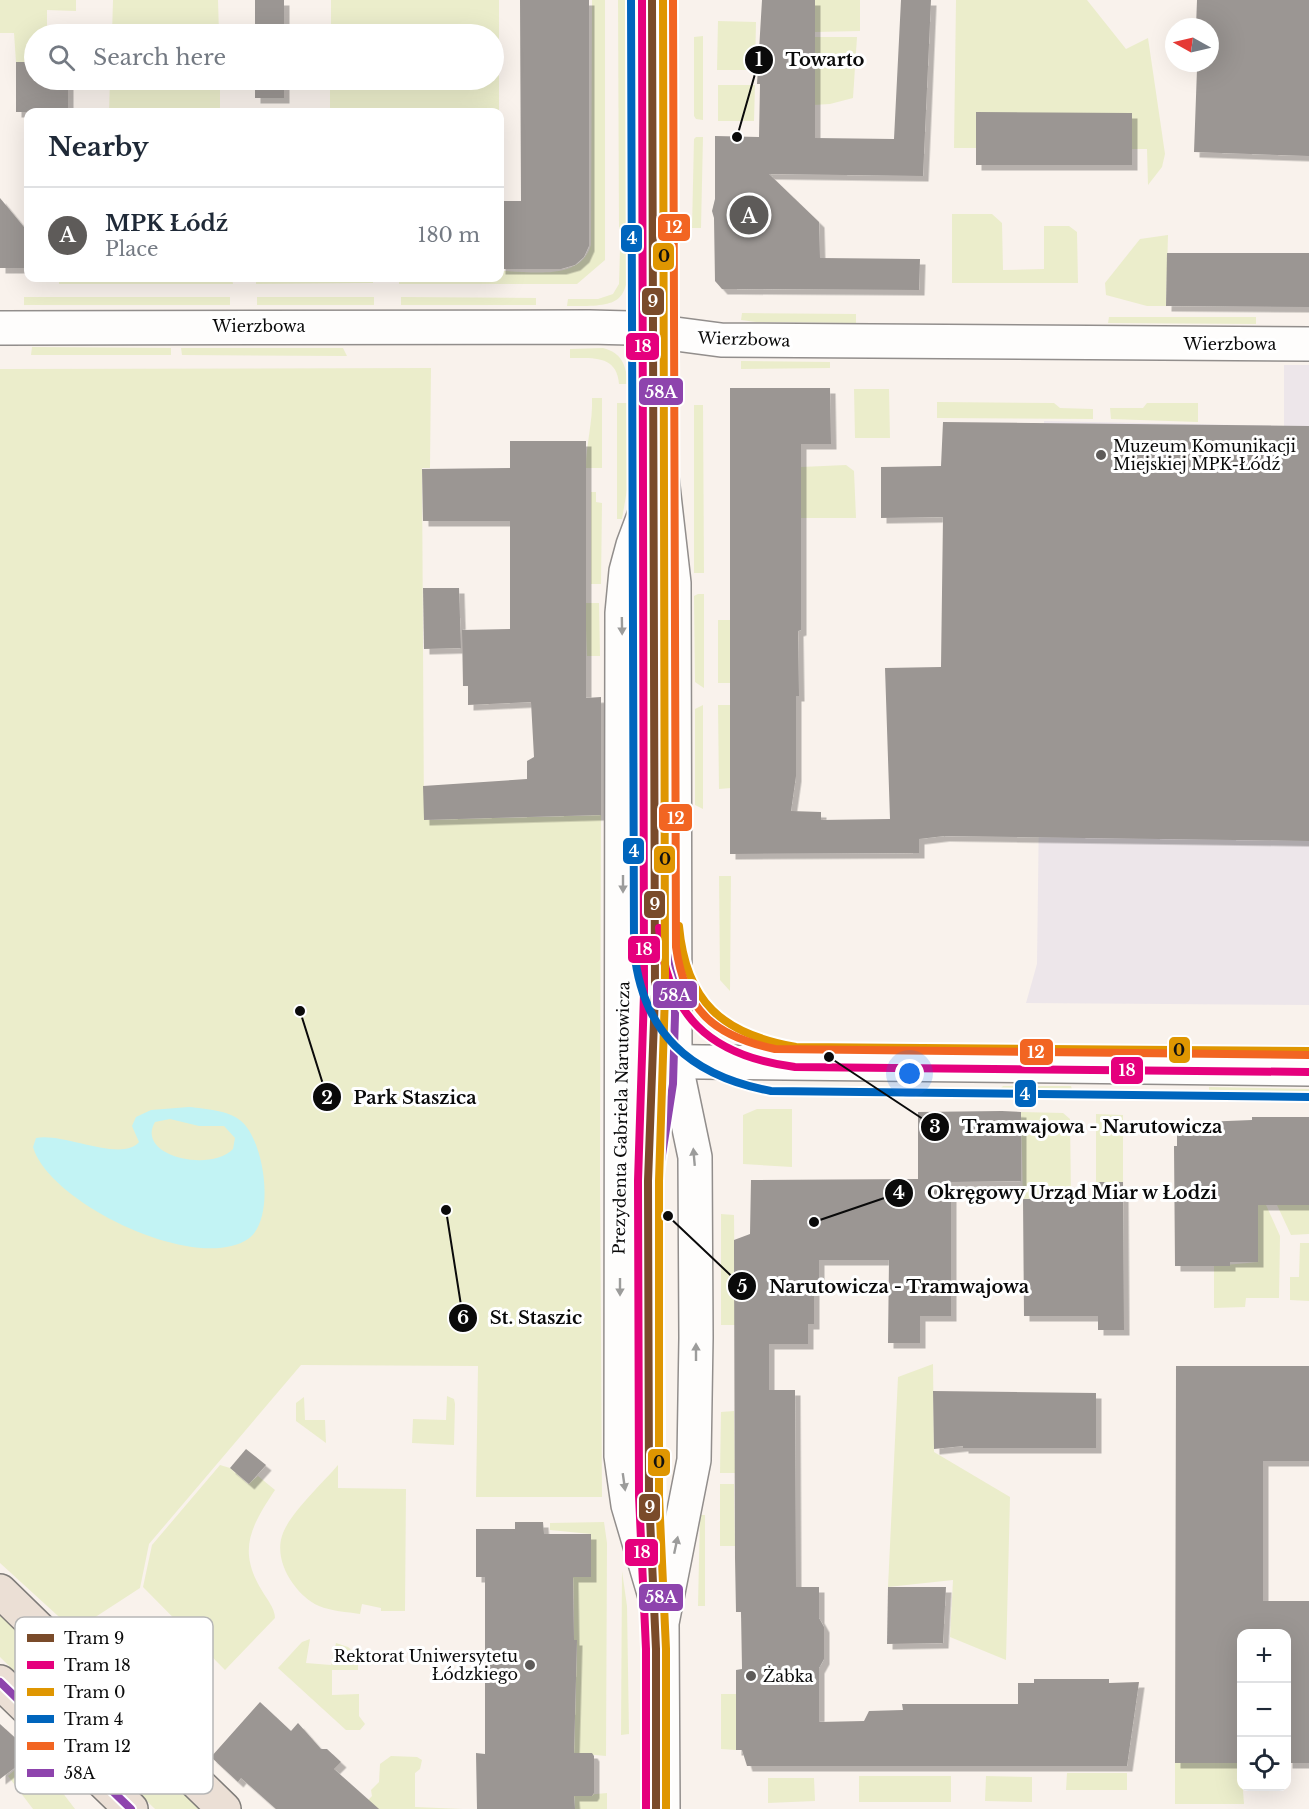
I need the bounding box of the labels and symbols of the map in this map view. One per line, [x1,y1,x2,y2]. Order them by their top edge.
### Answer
north arrow [1165,18,1219,72]
callout: Towarto [744,42,876,78]
text: 1 [755,49,763,71]
text: Towarto [786,49,865,71]
pin: A [730,192,768,238]
line badge: 12 [657,213,691,242]
text: 12 [665,217,683,237]
line badge: 4 [620,224,643,253]
text: 4 [627,228,637,248]
line badge: 0 [652,242,675,271]
text: 0 [658,246,670,266]
line badge: 9 [641,287,665,316]
text: 9 [648,291,659,311]
street label: Wierzbowa [212,316,306,336]
street label: Wierzbowa [696,327,791,351]
line badge: 18 [625,332,660,361]
street label: Wierzbowa [1183,334,1277,354]
text: 18 [634,336,652,356]
line badge: 58A [638,377,684,406]
text: 58A [645,382,678,402]
place label: Muzeum Komunikacji Miejskiej MPK-Łódź [1113,436,1296,474]
marker: Muzeum Komunikacji Miejskiej MPK-Łódź [1094,448,1108,462]
one-way arrow [617,617,627,636]
line badge: 12 [658,803,693,832]
text: 12 [667,808,685,828]
line badge: 4 [622,837,645,865]
text: 4 [629,841,639,861]
line badge: 0 [653,845,676,874]
text: 0 [659,849,671,869]
one-way arrow [618,875,628,894]
line badge: 9 [643,890,666,919]
text: 9 [650,894,661,914]
line badge: 18 [627,935,661,964]
text: 18 [635,939,653,959]
line badge: 58A [652,980,698,1009]
street label: Prezydenta Gabriela Narutowicza [609,981,633,1255]
text: 58A [659,985,692,1005]
line badge: 0 [1168,1036,1191,1064]
line badge: 12 [1019,1038,1054,1066]
text: 0 [1173,1040,1185,1060]
text: 12 [1027,1042,1045,1062]
line badge: 18 [1110,1056,1144,1085]
your location [895,1059,924,1088]
text: 18 [1118,1060,1136,1080]
callout: Park Staszica [312,1079,489,1115]
line badge: 4 [1014,1079,1037,1108]
text: 4 [1020,1084,1030,1104]
text: 2 [321,1087,333,1109]
text: Park Staszica [353,1087,477,1109]
callout: Tramwajowa - Narutowicza [920,1109,1234,1145]
text: 3 [929,1116,941,1138]
text: Tramwajowa - Narutowicza [962,1116,1223,1138]
one-way arrow [690,1147,699,1166]
callout: Okręgowy Urząd Miar w Łodzi [884,1175,1229,1211]
text: 4 [893,1182,905,1204]
text: Okręgowy Urząd Miar w Łodzi [927,1182,1217,1204]
callout: Narutowicza - Tramwajowa [727,1268,1041,1304]
text: 5 [737,1276,747,1298]
text: Narutowicza - Tramwajowa [769,1276,1030,1298]
one-way arrow [615,1278,625,1297]
callout: St. Staszic [448,1300,594,1336]
text: 6 [457,1307,469,1329]
text: St. Staszic [490,1307,582,1329]
one-way arrow [691,1342,701,1361]
line badge: 0 [647,1448,671,1477]
text: 0 [653,1452,665,1472]
one-way arrow [619,1473,628,1492]
line badge: 9 [638,1493,661,1522]
text: 9 [645,1497,656,1517]
one-way arrow [672,1535,681,1554]
line badge: 18 [624,1538,659,1567]
text: 18 [633,1542,651,1562]
line badge: 58A [638,1583,684,1612]
text: 58A [645,1587,678,1607]
legend [15,1617,213,1794]
text: Tram 9 [64,1628,124,1648]
place label: Rektorat Uniwersytetu Łódzkiego [334,1646,518,1684]
text: Tram 18 [64,1655,131,1675]
marker: Rektorat Uniwersytetu Łódzkiego [523,1658,537,1672]
place label: Żabka [763,1666,814,1686]
marker: Żabka [744,1669,758,1683]
text: Tram 0 [64,1682,125,1702]
text: Tram 4 [64,1709,123,1729]
text: Tram 12 [64,1736,131,1756]
text: 58A [64,1763,96,1783]

